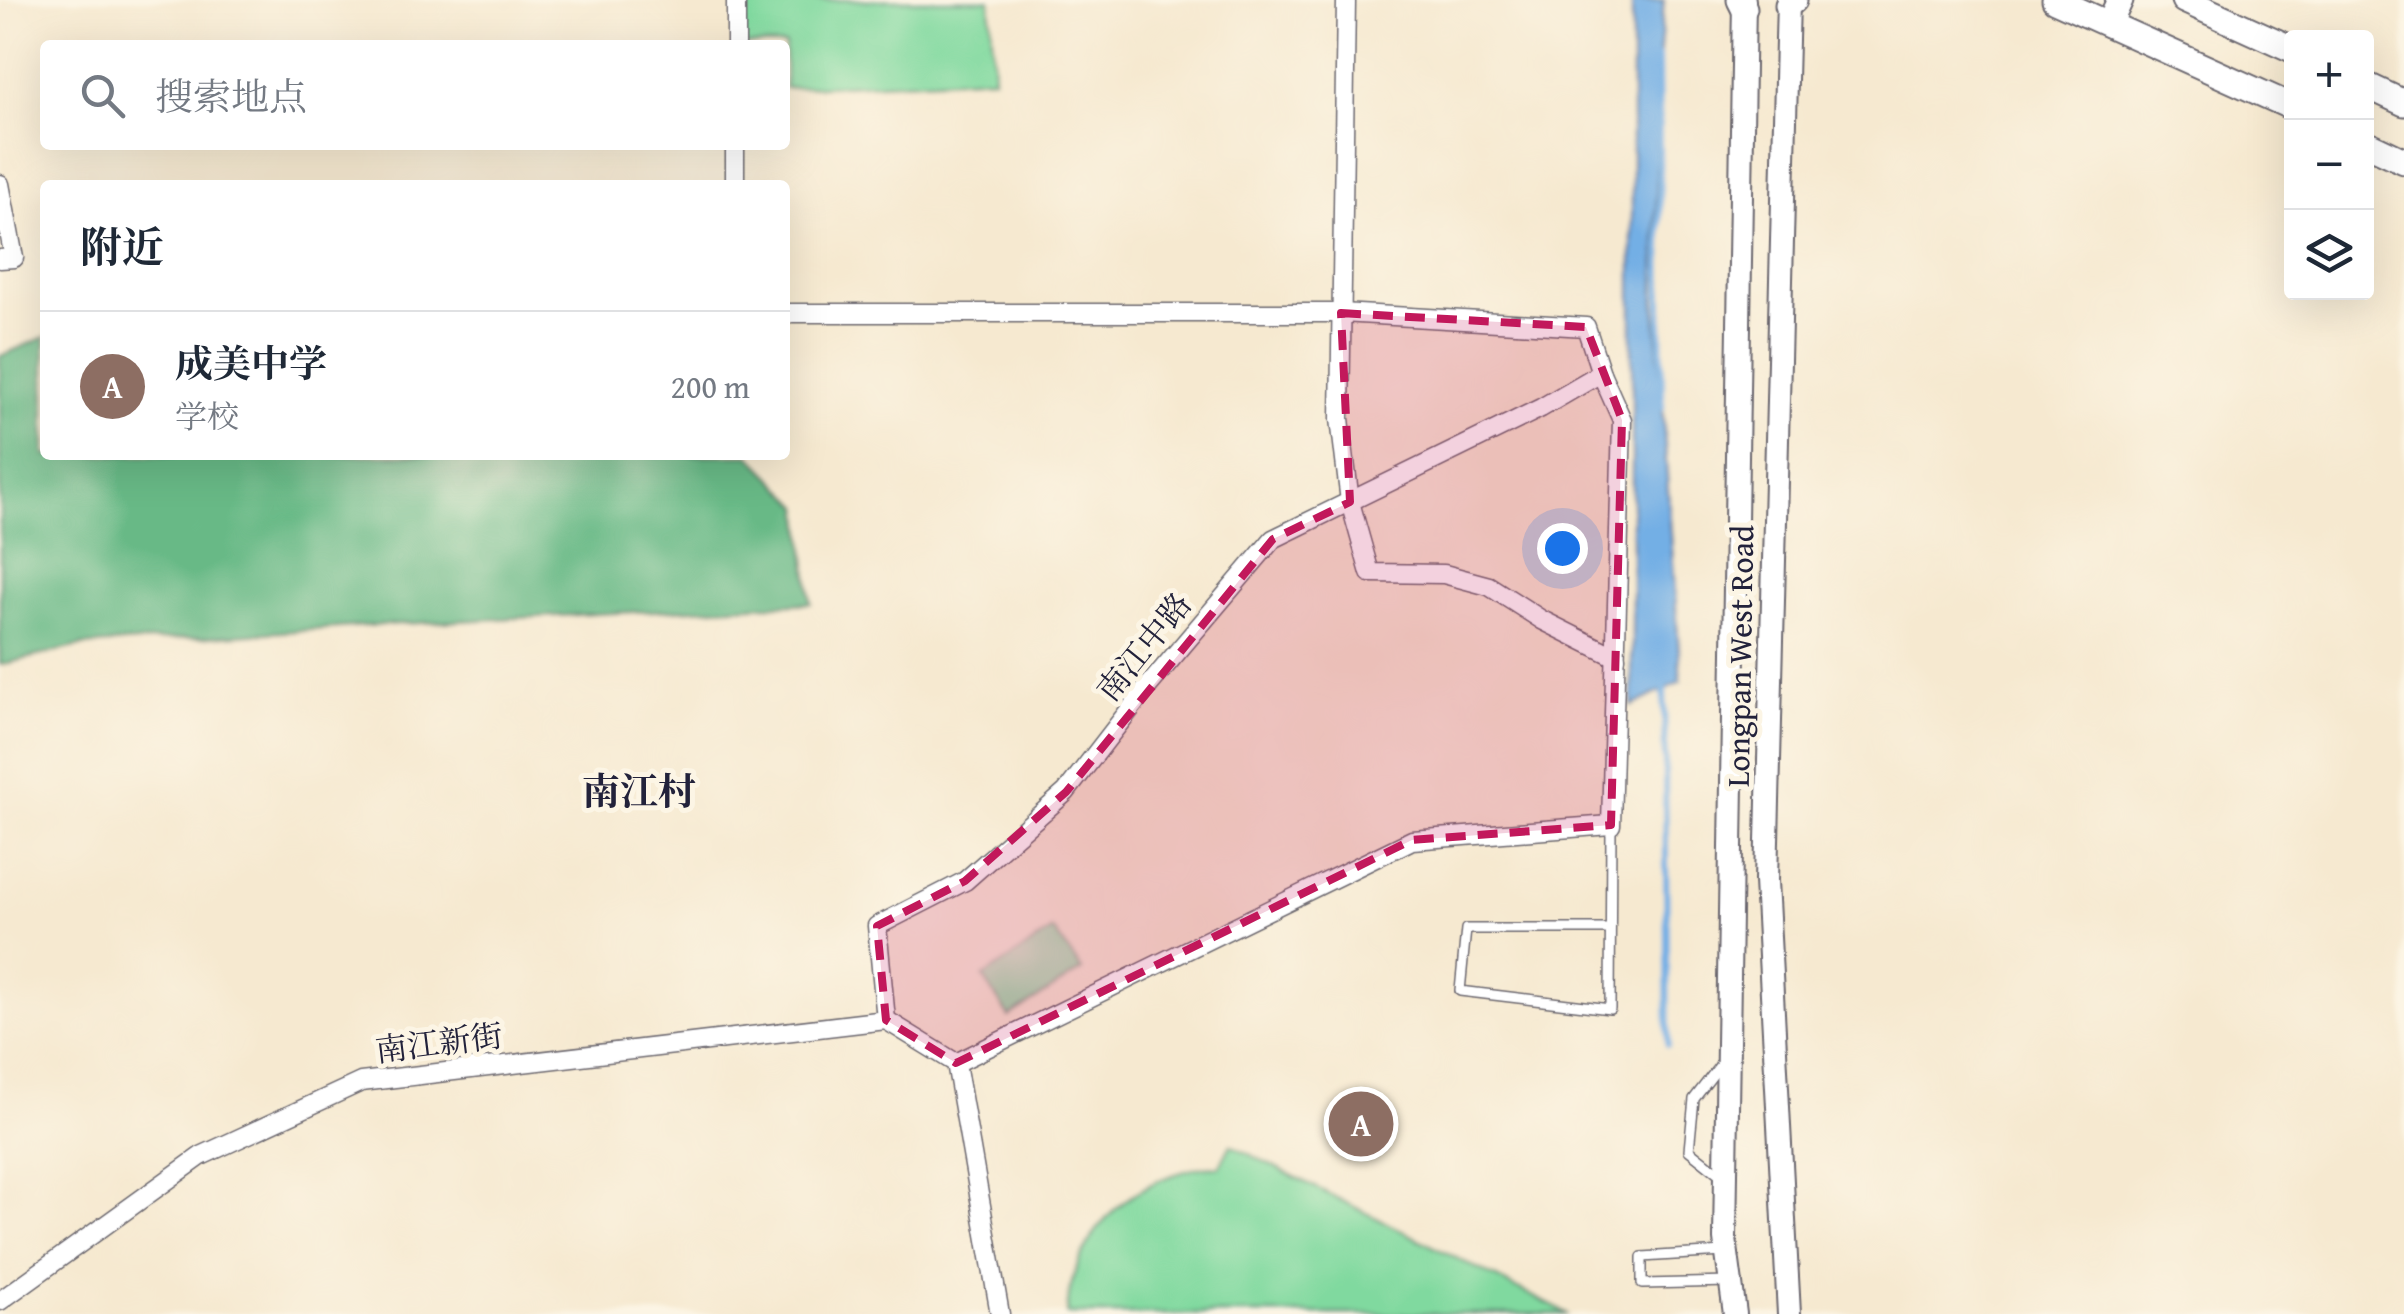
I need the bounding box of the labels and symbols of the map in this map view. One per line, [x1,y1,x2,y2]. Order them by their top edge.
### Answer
your location [1537,523,1588,574]
street label: Longpan West Road [1714,525,1765,787]
street label: 南江中路 [1085,582,1202,711]
district label: 南江村 [582,763,696,819]
street label: 南江新街 [373,1011,505,1074]
pin: A [1328,1086,1394,1162]

